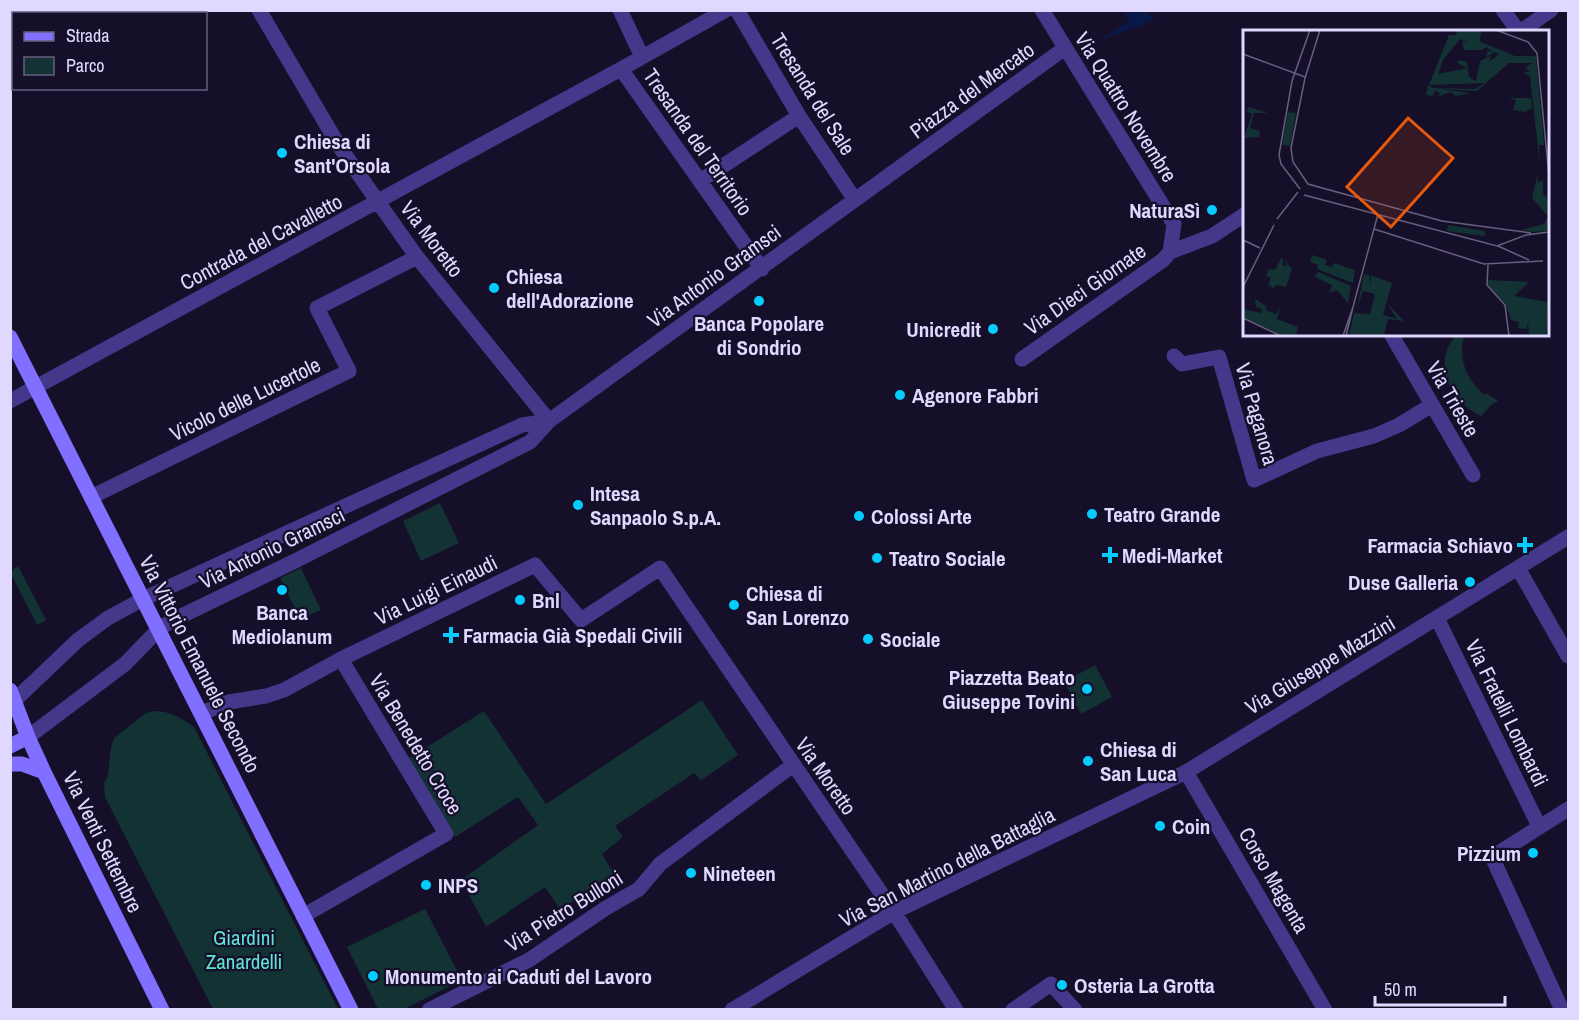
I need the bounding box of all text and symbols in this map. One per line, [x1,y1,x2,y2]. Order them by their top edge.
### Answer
legend [12,12,207,90]
text: Strada [66,23,110,48]
street label: Via Quattro Novembre [1068,26,1184,188]
street label: Tresanda del Sale [764,27,862,161]
inset map [1243,30,1549,336]
street label: Piazza del Mercato [904,35,1040,145]
text: Parco [66,53,105,78]
street label: Tresanda del Territorio [636,63,760,221]
place label: Chiesa di Sant'Orsola [294,127,390,180]
marker: Chiesa di Sant'Orsola [275,146,289,160]
street label: Contrada del Cavalletto [175,187,347,297]
street label: Via Moretto [394,195,470,283]
place label: NaturaSì [1129,196,1200,225]
marker: NaturaSì [1205,203,1219,217]
street label: Via Antonio Gramsci [641,218,787,334]
street label: Via Dieci Giornate [1018,236,1152,342]
place label: Chiesa dell'Adorazione [506,262,634,315]
marker: Chiesa dell'Adorazione [487,281,501,295]
marker: Banca Popolare di Sondrio [752,294,766,308]
place label: Banca Popolare di Sondrio [694,309,824,362]
place label: Unicredit [906,315,981,344]
marker: Unicredit [986,322,1000,336]
street label: Vicolo delle Lucertole [165,350,325,448]
street label: Via Trieste [1420,356,1486,442]
street label: Via Paganora [1229,360,1286,469]
place label: Agenore Fabbri [912,381,1038,410]
marker: Agenore Fabbri [893,388,907,402]
place label: Intesa Sanpaolo S.p.A. [590,479,721,532]
marker: Intesa Sanpaolo S.p.A. [571,498,585,512]
street label: Via Antonio Gramsci [194,500,350,596]
place label: Teatro Grande [1104,500,1220,529]
place label: Colossi Arte [871,502,972,531]
marker: Teatro Grande [1085,507,1099,521]
marker: Colossi Arte [852,509,866,523]
place label: Farmacia Schiavo [1367,531,1513,560]
marker: Farmacia Schiavo [1518,538,1532,552]
place label: Medi-Market [1122,541,1223,570]
place label: Teatro Sociale [889,544,1005,573]
street label: Via Luigi Einaudi [370,548,502,632]
marker: Medi-Market [1103,548,1117,562]
street label: Via Vittorio Emanuele Secondo [132,550,268,778]
marker: Teatro Sociale [870,551,884,565]
place label: Duse Galleria [1348,568,1458,597]
marker: Duse Galleria [1463,575,1477,589]
place label: Chiesa di San Lorenzo [746,579,849,632]
marker: Banca Mediolanum [275,583,289,597]
place label: Bnl [532,586,560,615]
marker: Bnl [513,593,527,607]
place label: Banca Mediolanum [232,598,332,651]
marker: Chiesa di San Lorenzo [727,598,741,612]
street label: Via Giuseppe Mazzini [1240,609,1400,721]
place label: Farmacia Già Spedali Civili [463,621,682,650]
place label: Sociale [880,625,940,654]
marker: Farmacia Già Spedali Civili [444,628,458,642]
marker: Sociale [861,632,875,646]
street label: Via Fratelli Lombardi [1459,635,1555,791]
place label: Piazzetta Beato Giuseppe Tovini [942,663,1075,716]
street label: Via Benedetto Croce [362,668,470,820]
marker: Piazzetta Beato Giuseppe Tovini [1080,682,1094,696]
street label: Via Moretto [789,731,863,821]
place label: Chiesa di San Luca [1100,735,1177,788]
marker: Chiesa di San Luca [1081,754,1095,768]
street label: Via Venti Settembre [56,766,150,918]
street label: Via San Martino della Battaglia [834,800,1060,934]
place label: Coin [1172,812,1210,841]
marker: Coin [1153,819,1167,833]
street label: Corso Magenta [1232,822,1316,939]
place label: Pizzium [1457,839,1521,868]
marker: Pizzium [1526,846,1540,860]
place label: Nineteen [703,859,776,888]
street label: Via Pietro Bulloni [500,863,628,959]
marker: Nineteen [684,866,698,880]
place label: INPS [438,871,478,900]
marker: INPS [419,878,433,892]
park label: Giardini Zanardelli [206,923,282,976]
place label: Monumento ai Caduti del Lavoro [385,962,652,991]
marker: Monumento ai Caduti del Lavoro [366,969,380,983]
scale bar [1375,969,1506,1007]
place label: Osteria La Grotta [1074,971,1215,1000]
text: 50 m [1384,977,1417,1002]
marker: Osteria La Grotta [1055,978,1069,992]

